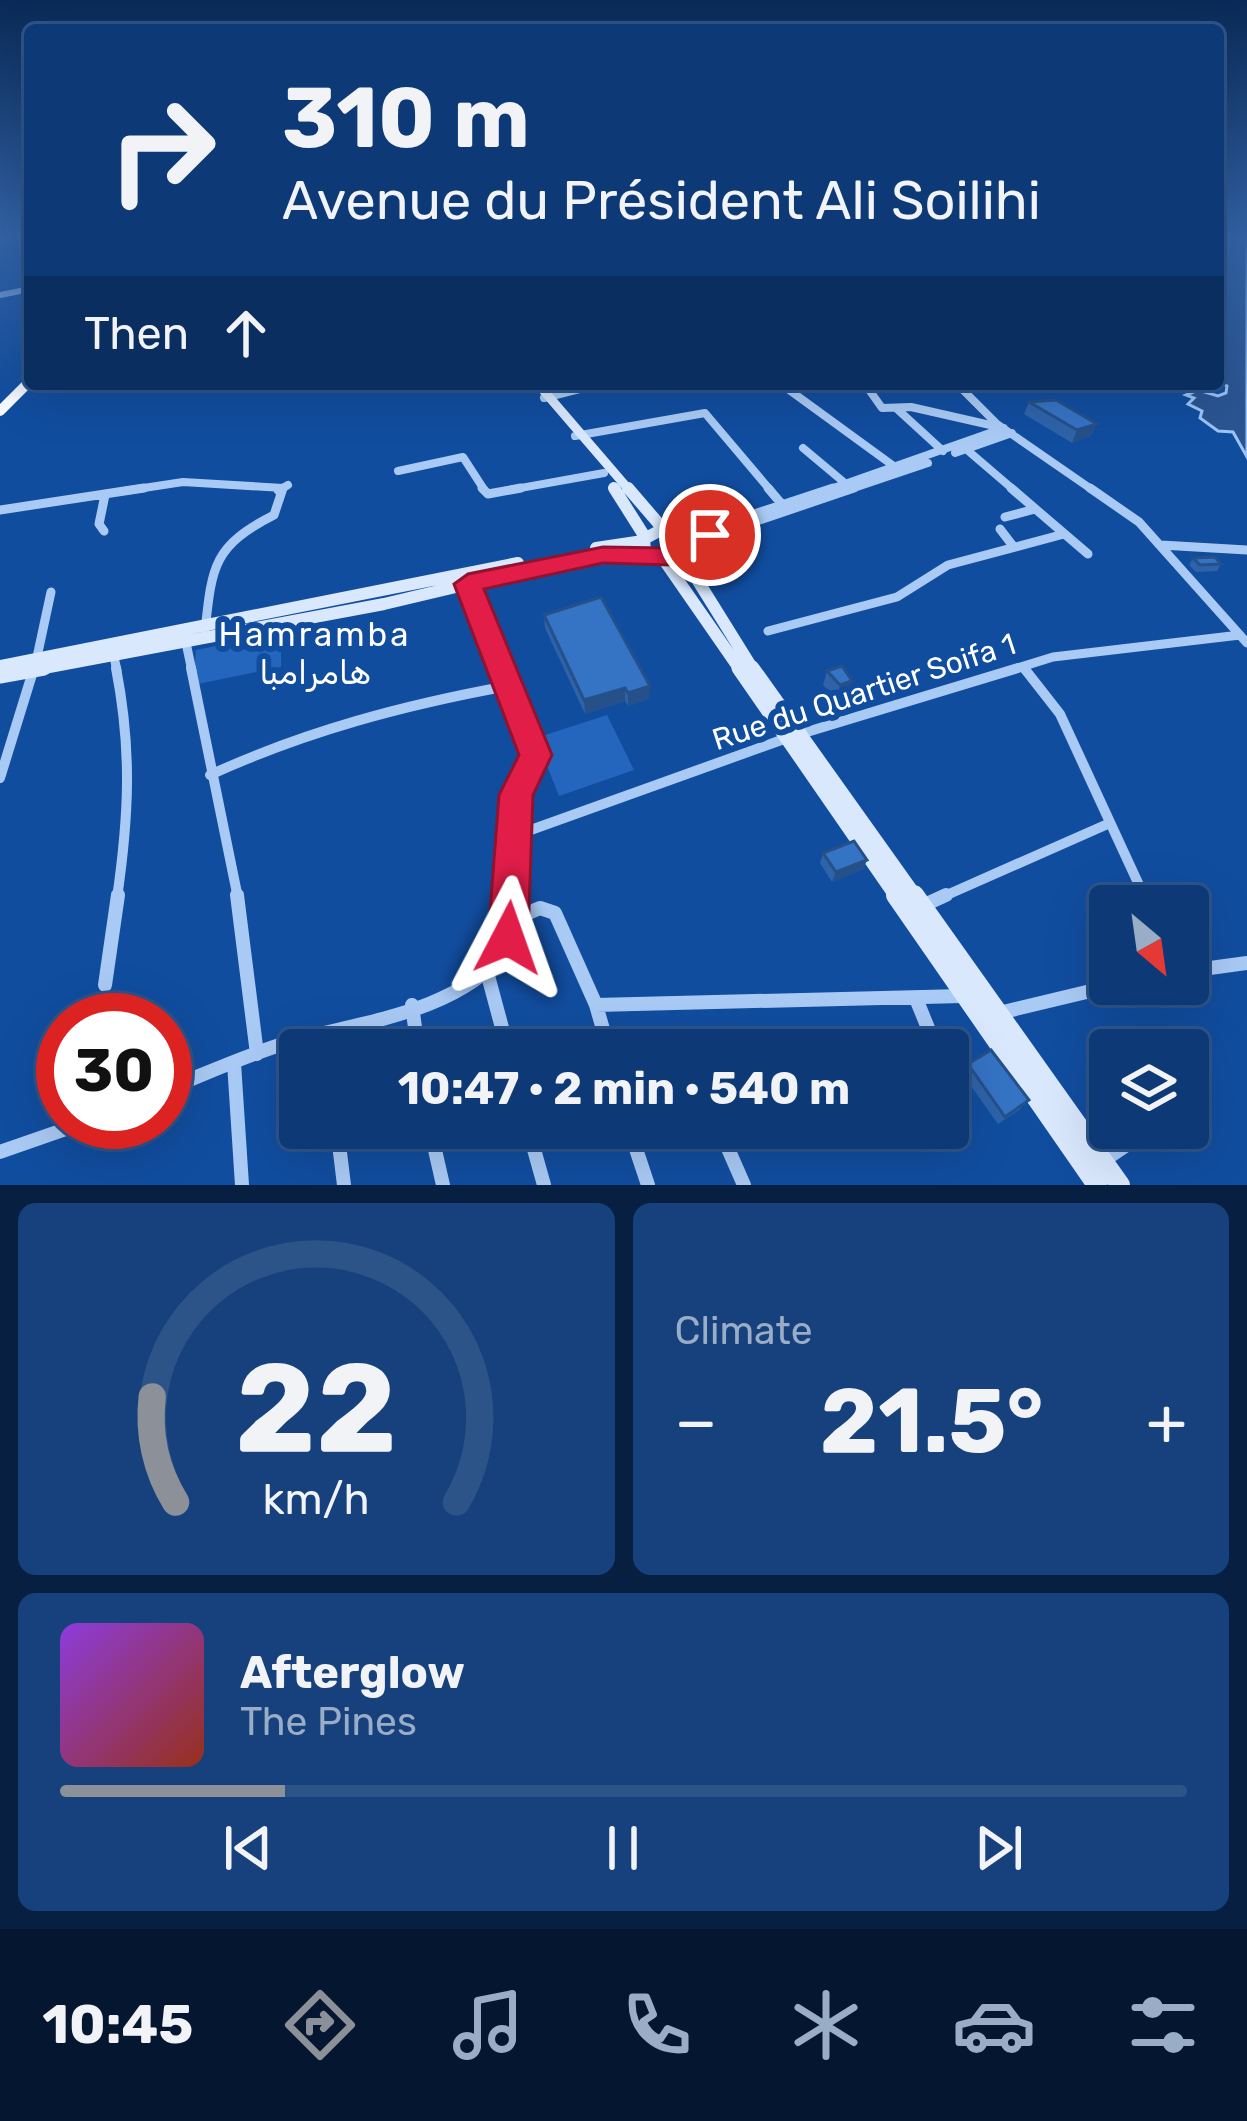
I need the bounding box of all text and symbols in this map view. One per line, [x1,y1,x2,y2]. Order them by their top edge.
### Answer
text: 310 m [282,68,530,168]
icon: right [84,72,240,228]
text: Avenue du Président Ali Soilihi [282,169,1041,233]
icon: ahead [213,300,279,366]
text: Then [84,307,189,360]
pin [659,484,761,586]
icon: arrive [677,502,743,568]
district label: Hamramba هامرامبا [219,615,411,693]
street label: Rue du Quartier Soifa 1 [708,626,1020,758]
position arrow [445,875,571,1001]
north arrow [1089,885,1209,1005]
map controls [1089,885,1209,1149]
speed limit sign: 30 [36,993,192,1149]
button: layers [1089,1029,1209,1149]
text: 10:47 · 2 min · 540 m [398,1062,850,1115]
text: Climate [675,1308,813,1354]
text: 22 [235,1334,397,1482]
text: 21.5° [820,1368,1044,1475]
text: − [675,1382,717,1461]
text: + [1146,1382,1187,1461]
text: km/h [263,1474,370,1525]
text: Afterglow [240,1646,465,1699]
text: The Pines [240,1699,417,1745]
icon: previous [215,1815,281,1881]
icon: pause [590,1815,656,1881]
icon: next [966,1815,1032,1881]
icon: directions [278,1983,362,2067]
icon: music [446,1983,530,2067]
icon: phone [615,1983,699,2067]
icon: climate [784,1983,868,2067]
icon: car [952,1983,1036,2067]
icon: filters [1121,1983,1205,2067]
text: 10:45 [42,1993,193,2057]

